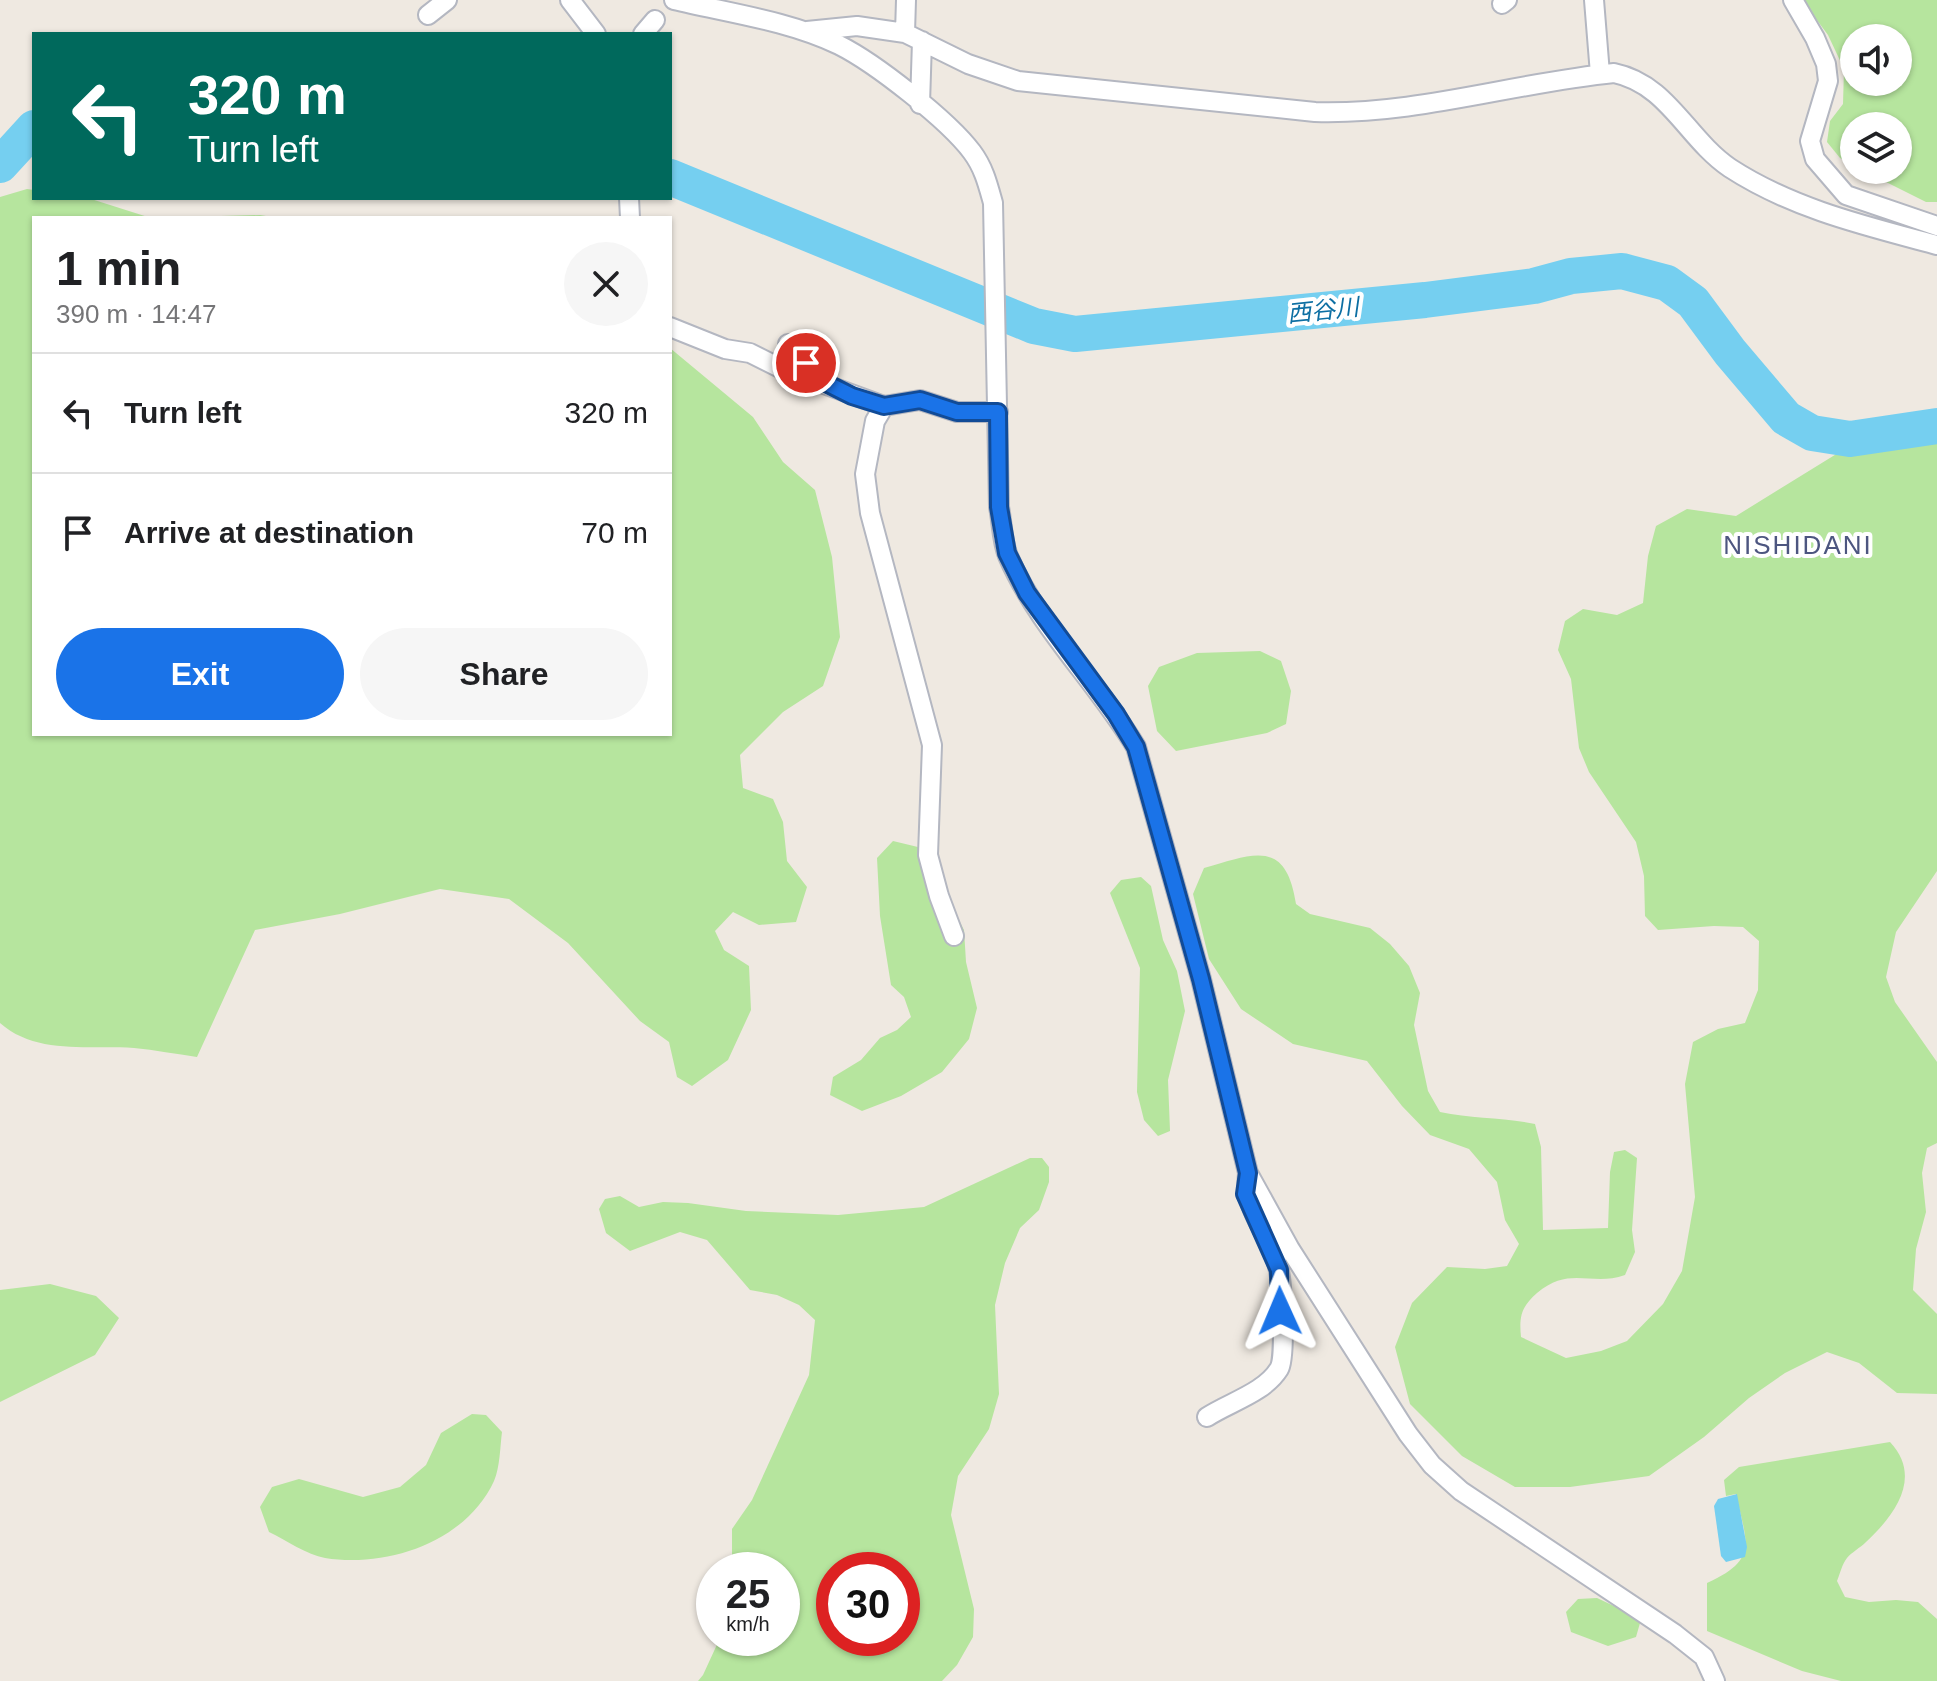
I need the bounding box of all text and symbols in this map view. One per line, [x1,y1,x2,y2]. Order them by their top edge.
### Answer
map controls [1840,24,1912,184]
button: sound [1840,24,1912,96]
text: 320 m [188,63,347,126]
icon: left [56,64,160,168]
button: layers [1840,112,1912,184]
text: Turn left [188,129,319,170]
text: 1 min [56,242,181,295]
button: close [564,242,648,326]
water label: 西谷川 [1286,292,1363,327]
text: 390 m · 14:47 [56,299,216,329]
pin [772,329,840,397]
icon: arrive [784,341,828,385]
icon: left [56,391,100,435]
text: Turn left [124,396,242,429]
text: 320 m [565,396,648,429]
icon: arrive [56,511,100,555]
text: Arrive at destination [124,516,414,549]
text: 70 m [581,516,648,549]
district label: NISHIDANI [1723,530,1873,560]
button: Exit [56,628,344,720]
button: Share [360,628,648,720]
position arrow [1238,1269,1322,1353]
speed limit sign: 30 [816,1552,920,1656]
text: 25 [726,1572,770,1616]
text: km/h [726,1613,770,1635]

